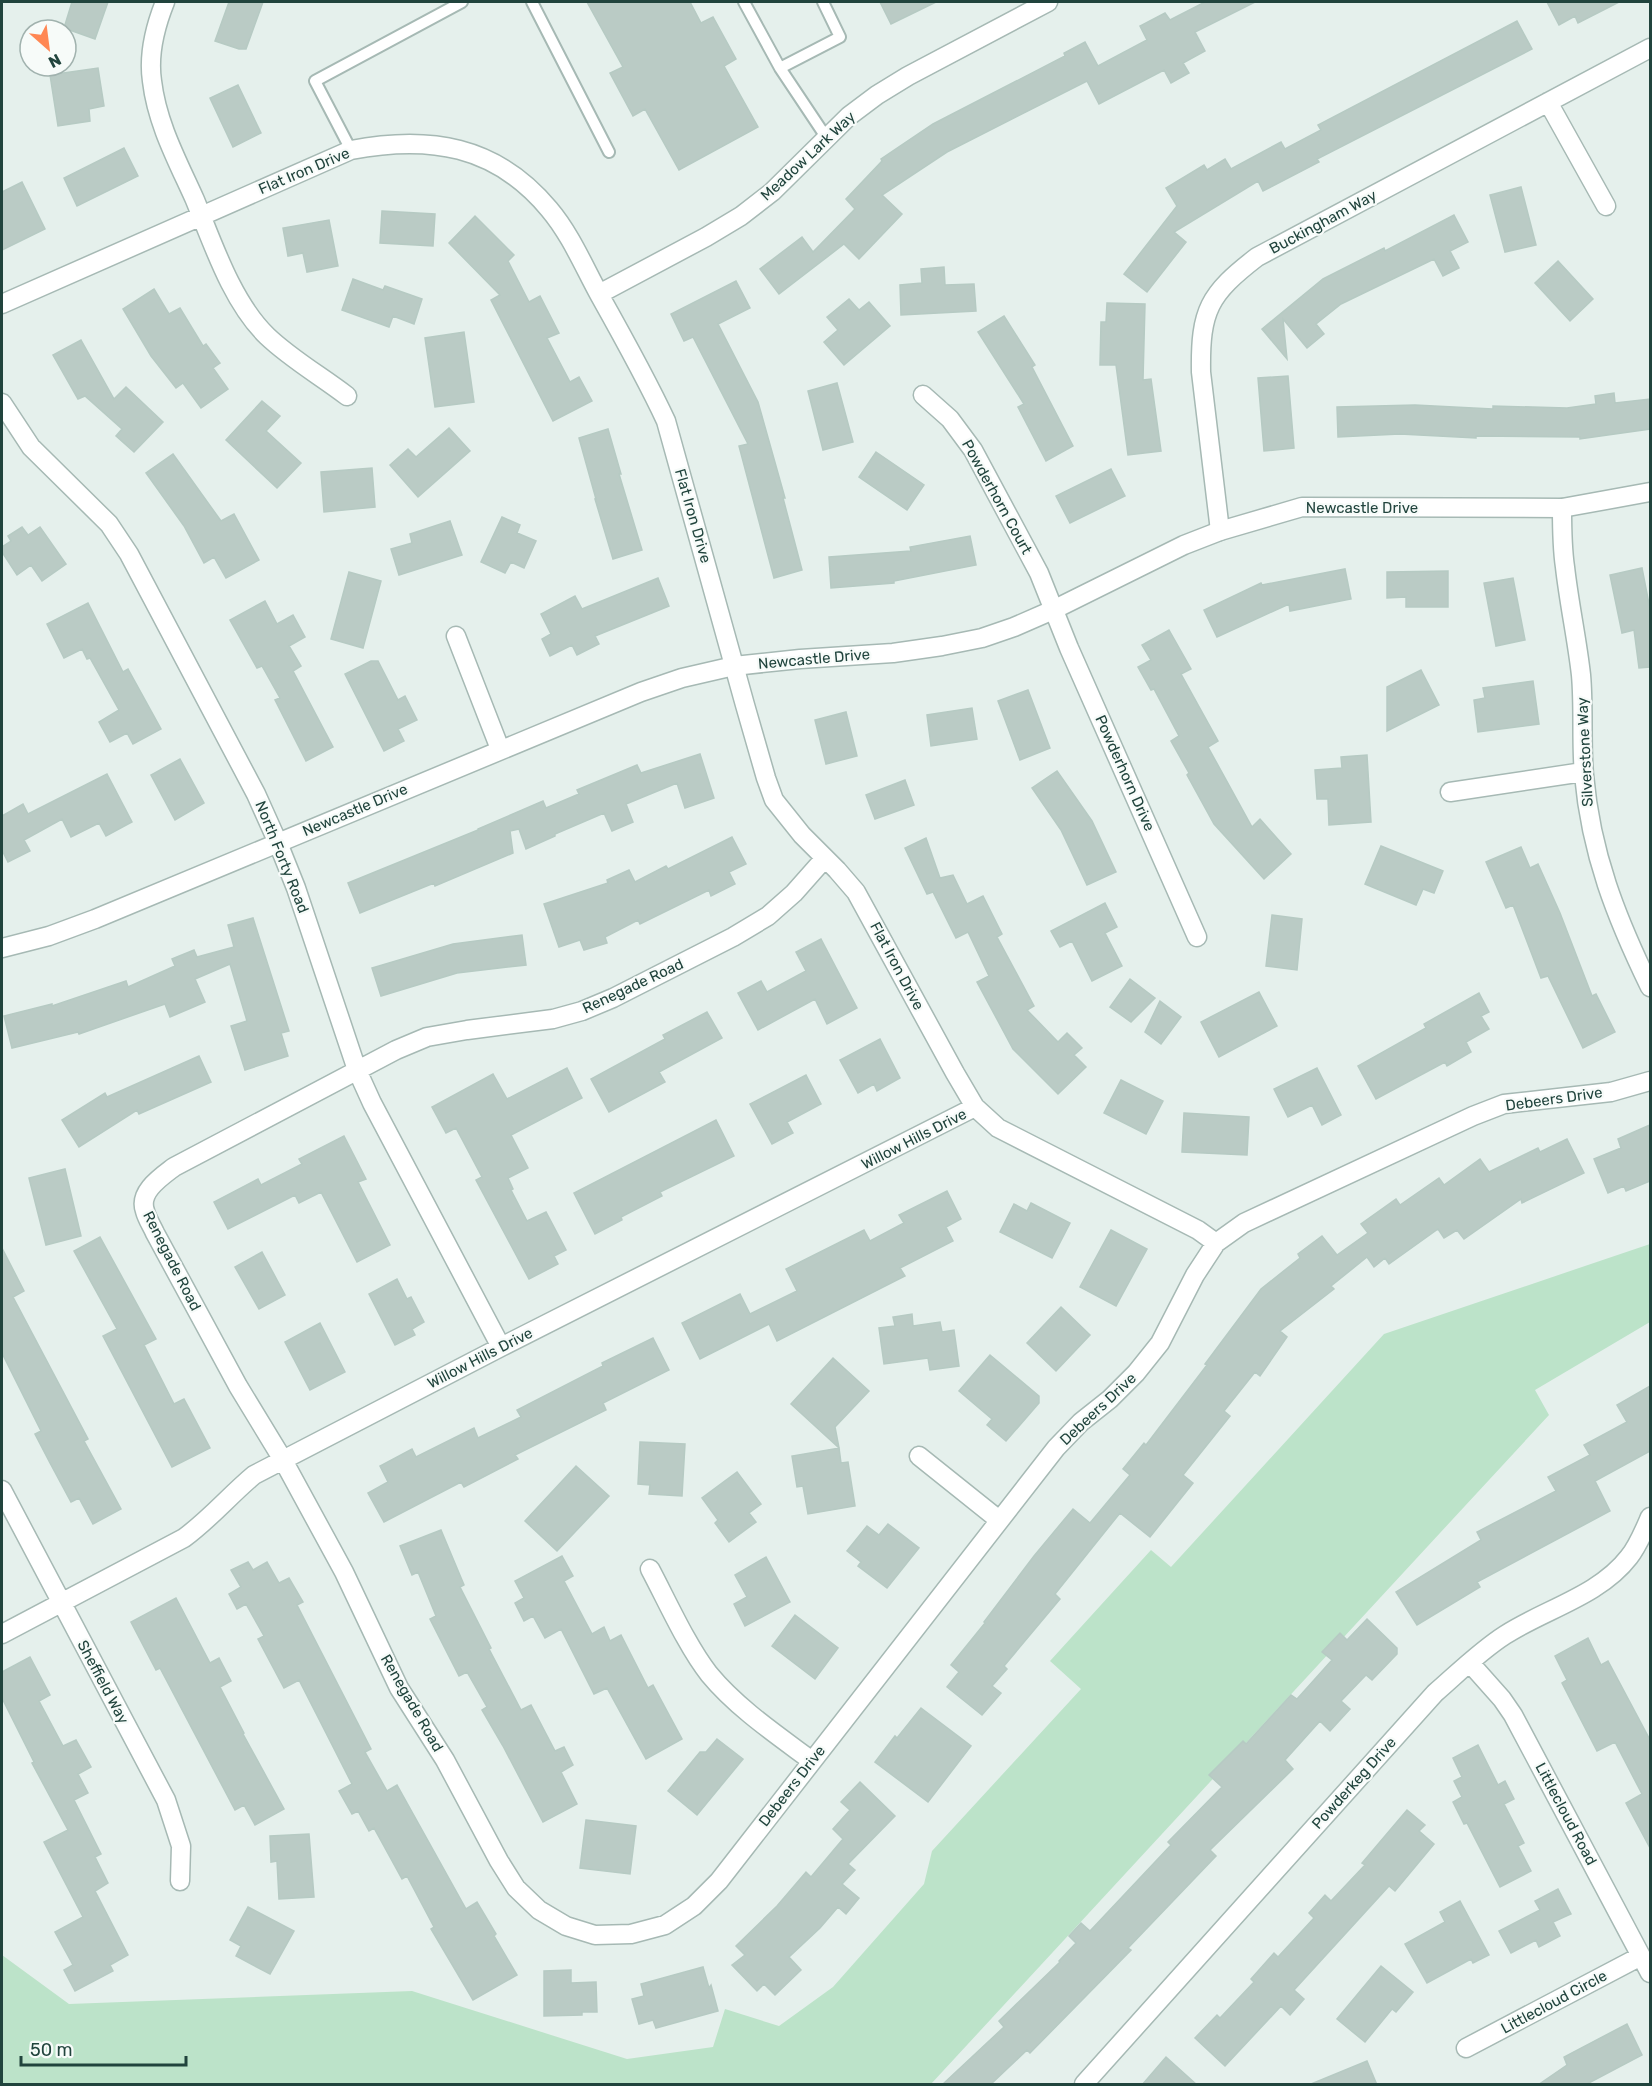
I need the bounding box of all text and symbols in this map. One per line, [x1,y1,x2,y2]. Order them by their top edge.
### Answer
north arrow [18,18,78,78]
text: N [45,50,64,72]
street label: Meadow Lark Way [757,108,859,204]
street label: Flat Iron Drive [256,144,352,198]
street label: Buckingham Way [1266,186,1380,258]
street label: Powderhorn Court [958,437,1036,558]
street label: Flat Iron Drive [671,467,715,565]
street label: Newcastle Drive [1306,499,1418,517]
street label: Newcastle Drive [757,645,871,673]
street label: Silverstone Way [1573,697,1597,807]
street label: Powderhorn Drive [1091,712,1159,834]
street label: Newcastle Drive [300,780,410,840]
street label: North Forty Road [251,798,313,916]
street label: Flat Iron Drive [866,919,928,1013]
street label: Renegade Road [580,955,686,1017]
street label: Debeers Drive [1504,1083,1604,1115]
street label: Willow Hills Drive [858,1105,970,1173]
street label: Renegade Road [139,1208,205,1314]
street label: Willow Hills Drive [424,1324,536,1392]
street label: Debeers Drive [1056,1369,1140,1449]
street label: Sheffield Way [73,1637,133,1727]
street label: Renegade Road [377,1651,447,1755]
street label: Powderkeg Drive [1308,1733,1400,1833]
street label: Debeers Drive [755,1742,829,1830]
street label: Littlecloud Road [1531,1760,1601,1868]
street label: Littlecloud Circle [1498,1966,1610,2038]
scale bar [21,2029,186,2067]
text: 50 m [30,2039,73,2061]

